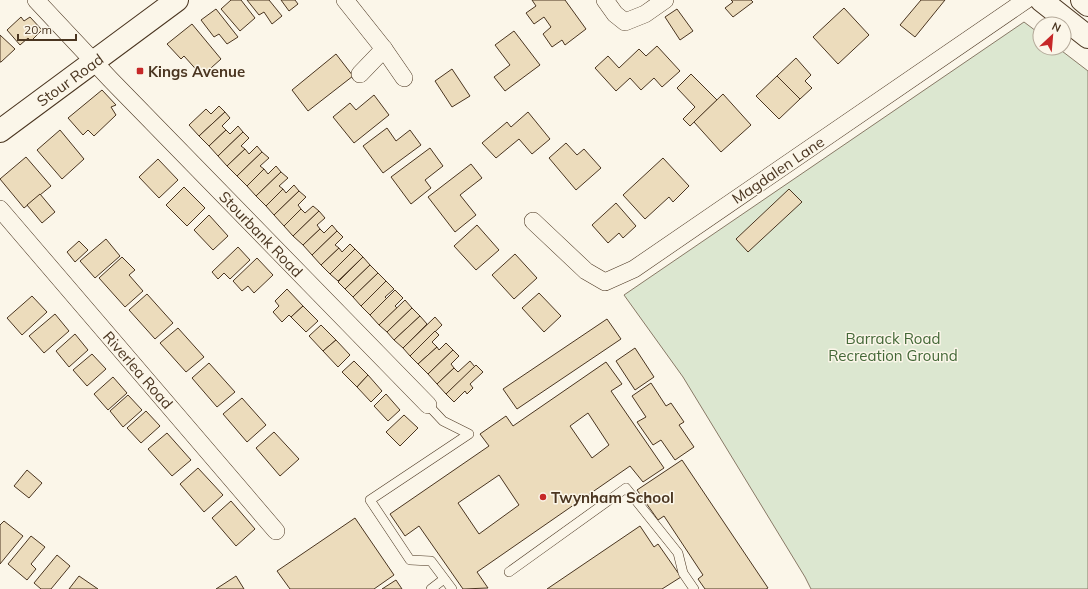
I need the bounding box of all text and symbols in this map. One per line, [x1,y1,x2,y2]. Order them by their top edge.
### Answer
scale bar [18,16,76,42]
north arrow [1032,16,1072,56]
text: N [1050,19,1063,35]
text: 20 m [24,22,52,37]
street label: Stour Road [33,49,107,111]
place label: Kings Avenue [148,62,245,81]
marker: Kings Avenue [135,66,145,76]
street label: Magdalen Lane [728,132,828,208]
street label: Stourbank Road [215,187,307,281]
street label: Riverlea Road [99,327,177,413]
park label: Barrack Road Recreation Ground [828,329,958,365]
place label: Twynham School [551,488,674,507]
marker: Twynham School [538,492,548,502]

